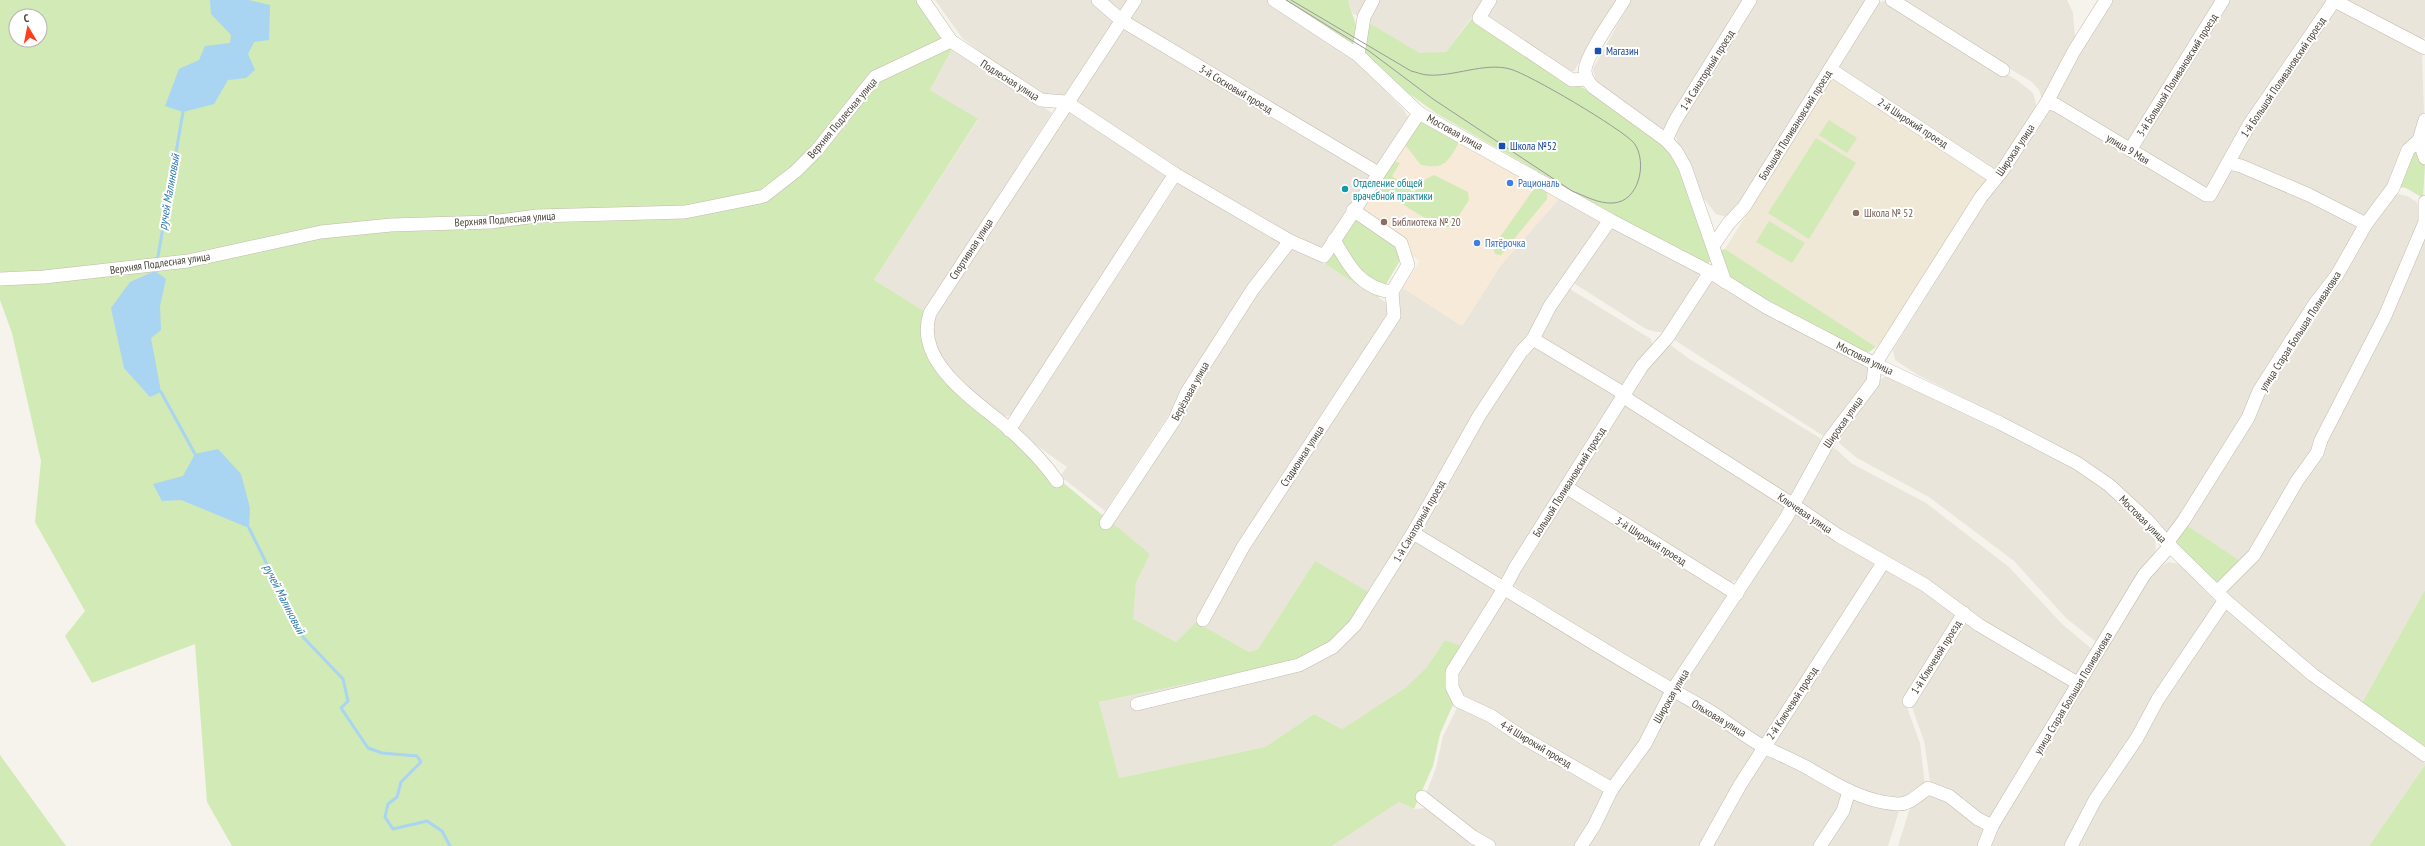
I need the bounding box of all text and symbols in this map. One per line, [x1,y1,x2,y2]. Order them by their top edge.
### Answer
north arrow [8,8,48,48]
text: С [23,11,30,25]
street label: 3-й Большой Поливановский проезд [2133,11,2221,139]
street label: 1-й Большой Поливановский проезд [2237,14,2329,140]
street label: 1-й Санаторный проезд [1677,27,1737,113]
place label: Магазин [1606,44,1639,58]
marker: Магазин [1593,46,1603,56]
street label: Подлесная улица [978,56,1042,104]
street label: 3-й Сосновый проезд [1197,62,1275,117]
street label: Большой Поливановский проезд [1755,67,1835,183]
street label: Верхняя Подлесная улица [804,75,880,161]
street label: 2-й Широкий проезд [1875,95,1951,151]
street label: Мостовая улица [1425,111,1485,153]
street label: Широкая улица [1992,121,2038,179]
street label: улица 9 Мая [2104,131,2152,167]
place label: Школа №52 [1510,139,1557,153]
marker: Школа №52 [1497,141,1507,151]
water label: ручей Малиновый [154,151,183,231]
place label: Отделение общей врачебной практики [1353,176,1433,203]
place label: Рациональ [1518,176,1559,190]
marker: Рациональ [1505,178,1515,188]
marker: Отделение общей врачебной практики [1340,184,1350,194]
place label: Школа № 52 [1864,206,1913,220]
street label: Верхняя Подлесная улица [454,208,556,230]
marker: Школа № 52 [1851,208,1861,218]
place label: Библиотека № 20 [1392,215,1461,229]
street label: Спортивная улица [946,216,996,282]
marker: Библиотека № 20 [1379,217,1389,227]
place label: Пятёрочка [1485,236,1526,250]
marker: Пятёрочка [1472,238,1482,248]
street label: Верхняя Подлесная улица [109,249,211,277]
street label: улица Старая Большая Поливановка [2256,268,2344,394]
street label: Мостовая улица [1834,338,1896,378]
street label: Берёзовая улица [1168,359,1212,423]
street label: Широкая улица [1820,393,1866,451]
street label: Стадионная улица [1277,423,1327,489]
street label: Большой Поливановский проезд [1529,424,1609,540]
street label: 1-й Санаторный проезд [1390,477,1448,564]
street label: Ключевая улица [1775,490,1835,536]
street label: Мостовая улица [2116,492,2170,546]
street label: 3-й Широкий проезд [1613,514,1689,569]
water label: ручей Малиновый [260,561,309,638]
street label: 1-й Ключевой проезд [1908,617,1964,696]
street label: улица Старая Большая Поливановка [2031,629,2115,757]
street label: 2-й Ключевой проезд [1763,664,1821,742]
street label: Широкая улица [1650,667,1692,725]
street label: Ольховая улица [1689,696,1749,740]
street label: 4-й Широкий проезд [1498,717,1575,771]

